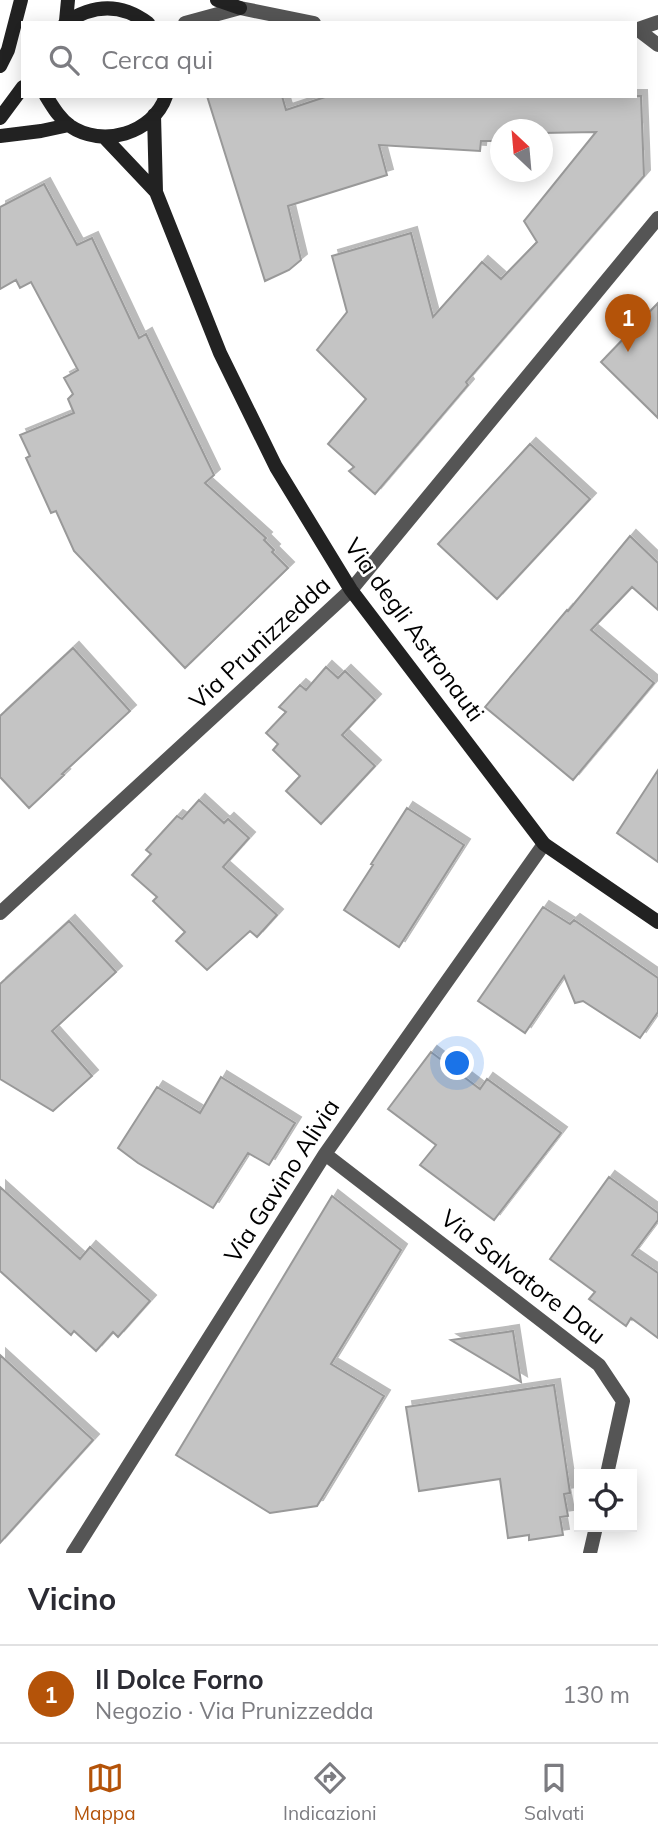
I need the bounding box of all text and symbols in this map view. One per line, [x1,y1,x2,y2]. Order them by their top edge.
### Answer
search box [21,21,637,98]
icon: search [45,41,83,79]
text: Cerca qui [101,43,213,76]
north arrow [490,119,553,182]
pin: 1 [605,294,651,352]
street label: Via degli Astronauti [338,532,491,727]
street label: Via Prunizzedda [183,569,336,715]
your location [440,1046,474,1080]
street label: Via Gavino Alivia [217,1093,345,1268]
street label: Via Salvatore Dau [435,1202,612,1350]
map controls [574,1469,637,1532]
button: locate [574,1469,637,1532]
text: Vicino [28,1580,116,1618]
text: Il Dolce Forno [95,1663,264,1696]
text: 1 [44,1680,58,1709]
text: 130 m [562,1680,630,1709]
text: Negozio · Via Prunizzedda [95,1696,374,1725]
tab: Mappa [74,1759,136,1825]
tab: Indicazioni [283,1759,377,1825]
tab: Salvati [524,1759,584,1825]

